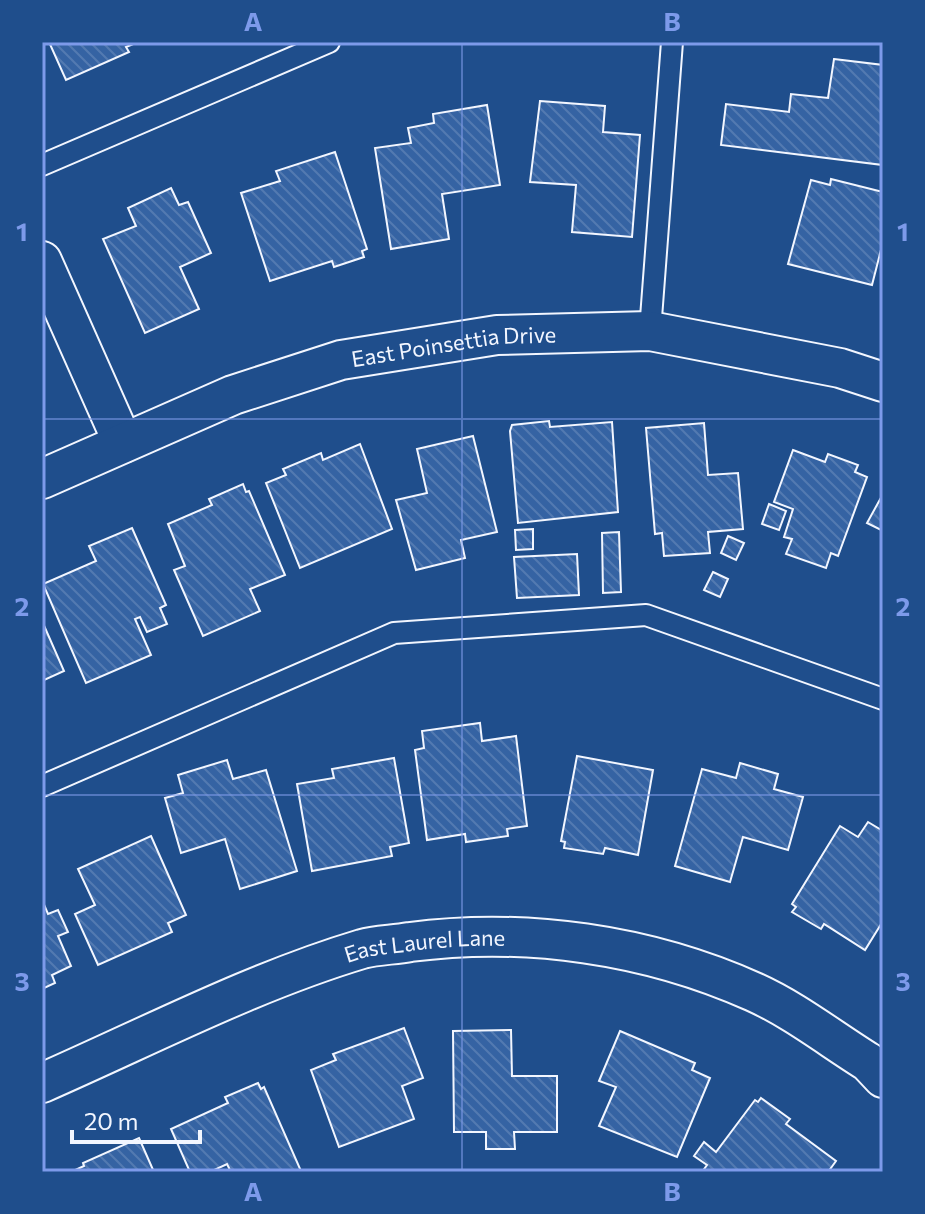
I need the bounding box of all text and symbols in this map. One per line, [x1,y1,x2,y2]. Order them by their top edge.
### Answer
text: A [244,5,263,36]
text: B [663,5,681,36]
text: 1 [16,215,28,246]
text: 1 [897,215,909,246]
street label: East Poinsettia Drive [349,320,557,372]
text: 2 [15,590,29,621]
text: 2 [896,590,910,621]
street label: East Laurel Lane [340,923,505,967]
text: 3 [14,965,30,996]
text: 3 [895,965,911,996]
scale bar [72,1094,200,1144]
text: 20 m [84,1106,138,1135]
text: A [244,1175,263,1206]
text: B [663,1175,681,1206]

